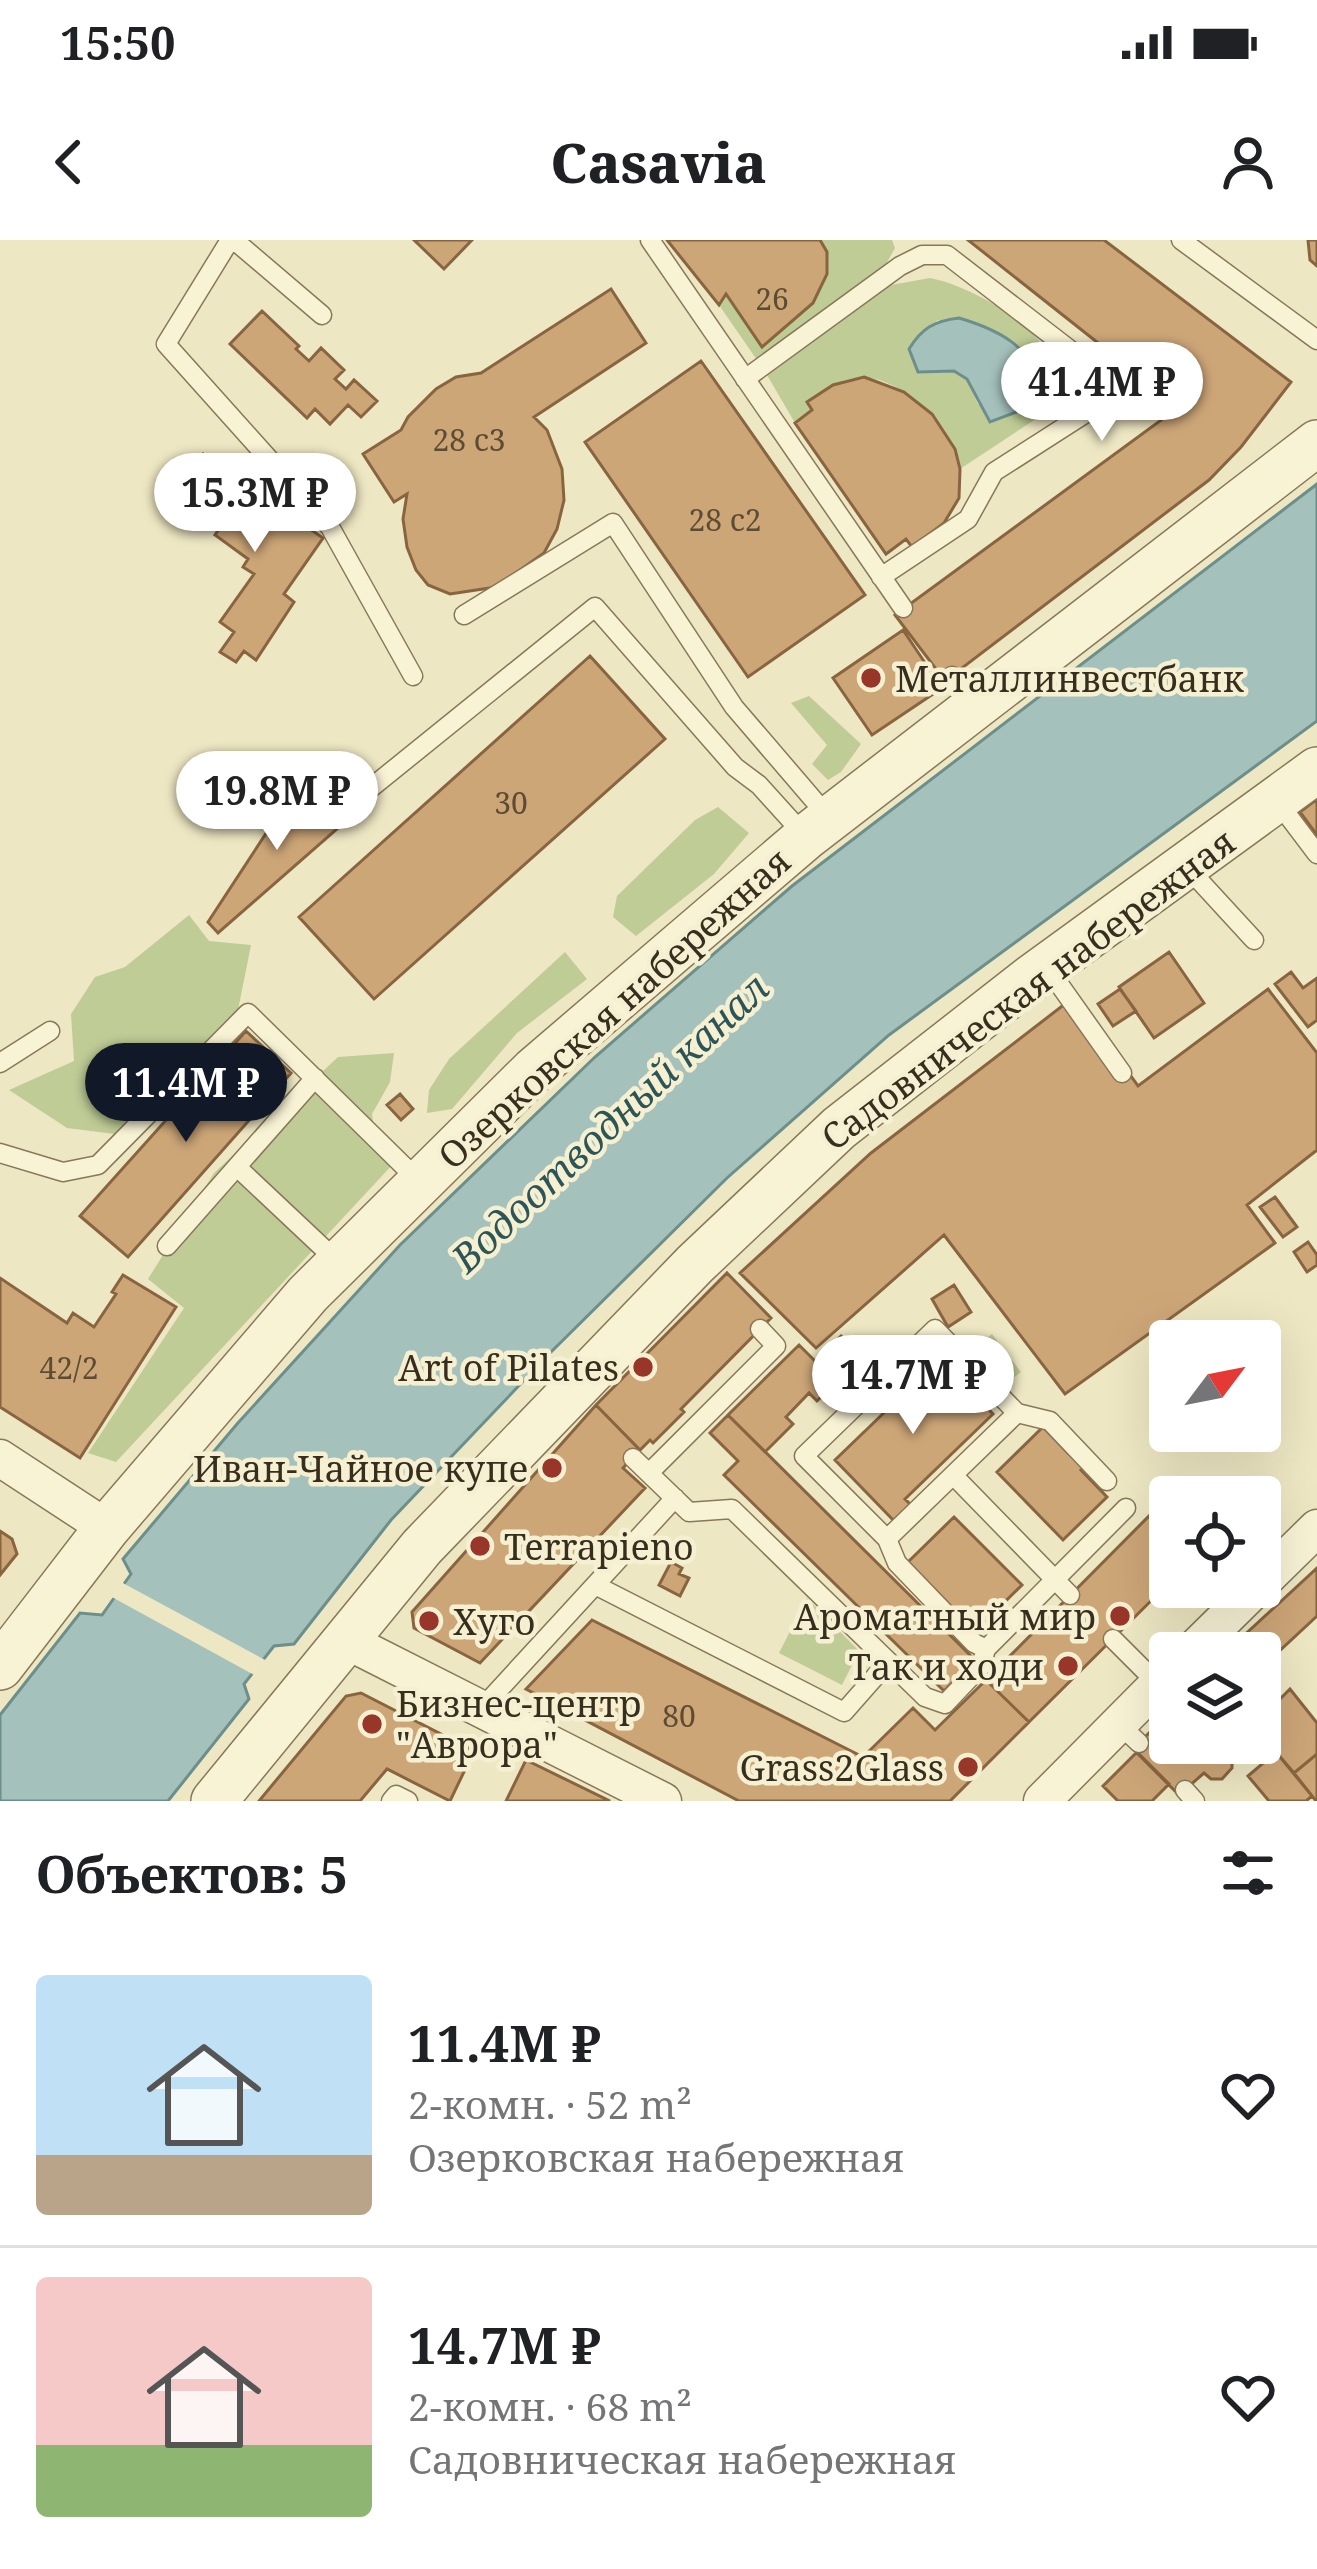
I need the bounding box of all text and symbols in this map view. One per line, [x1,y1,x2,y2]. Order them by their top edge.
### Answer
text: 15:50 [60,12,175,73]
text: Casavia [550,125,767,199]
icon: back [36,129,102,195]
icon: person [1215,129,1281,195]
house number: 26 [755,278,789,319]
pin: 41.4M ₽ [991,342,1213,444]
text: 41.4M ₽ [1028,354,1176,407]
house number: 28 с3 [433,419,505,460]
pin: 15.3M ₽ [144,453,366,555]
text: 15.3M ₽ [181,465,329,518]
house number: 28 с2 [689,499,761,540]
place label: Металлинвестбанк [895,654,1244,703]
marker: Металлинвестбанк [858,665,884,691]
pin: 19.8M ₽ [166,751,388,853]
text: 19.8M ₽ [203,763,351,816]
house number: 30 [494,782,528,823]
street label: Садовническая набережная [811,817,1245,1161]
street label: Озерковская набережная [427,836,801,1180]
water label: Водоотводный канал [438,961,779,1284]
pin: 11.4M ₽ [75,1043,297,1145]
text: 11.4M ₽ [112,1055,260,1108]
north arrow [1149,1320,1281,1452]
map controls [1149,1320,1281,1764]
pin: 14.7M ₽ [802,1335,1024,1437]
place label: Art of Pilates [398,1343,619,1392]
house number: 42/2 [40,1347,98,1388]
text: 14.7M ₽ [839,1347,987,1400]
marker: Art of Pilates [630,1354,656,1380]
place label: Иван-Чайное купе [193,1444,528,1493]
marker: Иван-Чайное купе [539,1455,565,1481]
button: locate [1149,1476,1281,1608]
place label: Terrapieno [504,1522,694,1571]
marker: Terrapieno [467,1533,493,1559]
place label: Ароматный мир [793,1592,1096,1641]
place label: Хуго [453,1597,535,1646]
marker: Ароматный мир [1107,1603,1133,1629]
marker: Хуго [416,1608,442,1634]
button: layers [1149,1632,1281,1764]
place label: Так и ходи [849,1642,1044,1691]
marker: Так и ходи [1055,1653,1081,1679]
place label: Бизнес-центр "Аврора" [396,1679,641,1769]
house number: 80 [662,1695,696,1736]
marker: Бизнес-центр "Аврора" [359,1711,385,1737]
place label: Grass2Glass [740,1743,944,1792]
marker: Grass2Glass [955,1754,981,1780]
text: Объектов: 5 [36,1838,348,1908]
icon: filters [1215,1840,1281,1906]
text: 11.4M ₽ [408,2007,601,2077]
icon: home [132,2023,276,2167]
icon: heart [1215,2062,1281,2128]
text: 2-комн. · 52 m² [408,2077,692,2130]
text: Озерковская набережная [408,2130,905,2183]
text: 14.7M ₽ [408,2309,601,2379]
icon: home [132,2325,276,2469]
icon: heart [1215,2364,1281,2430]
text: 2-комн. · 68 m² [408,2379,692,2432]
text: Садовническая набережная [408,2432,957,2485]

